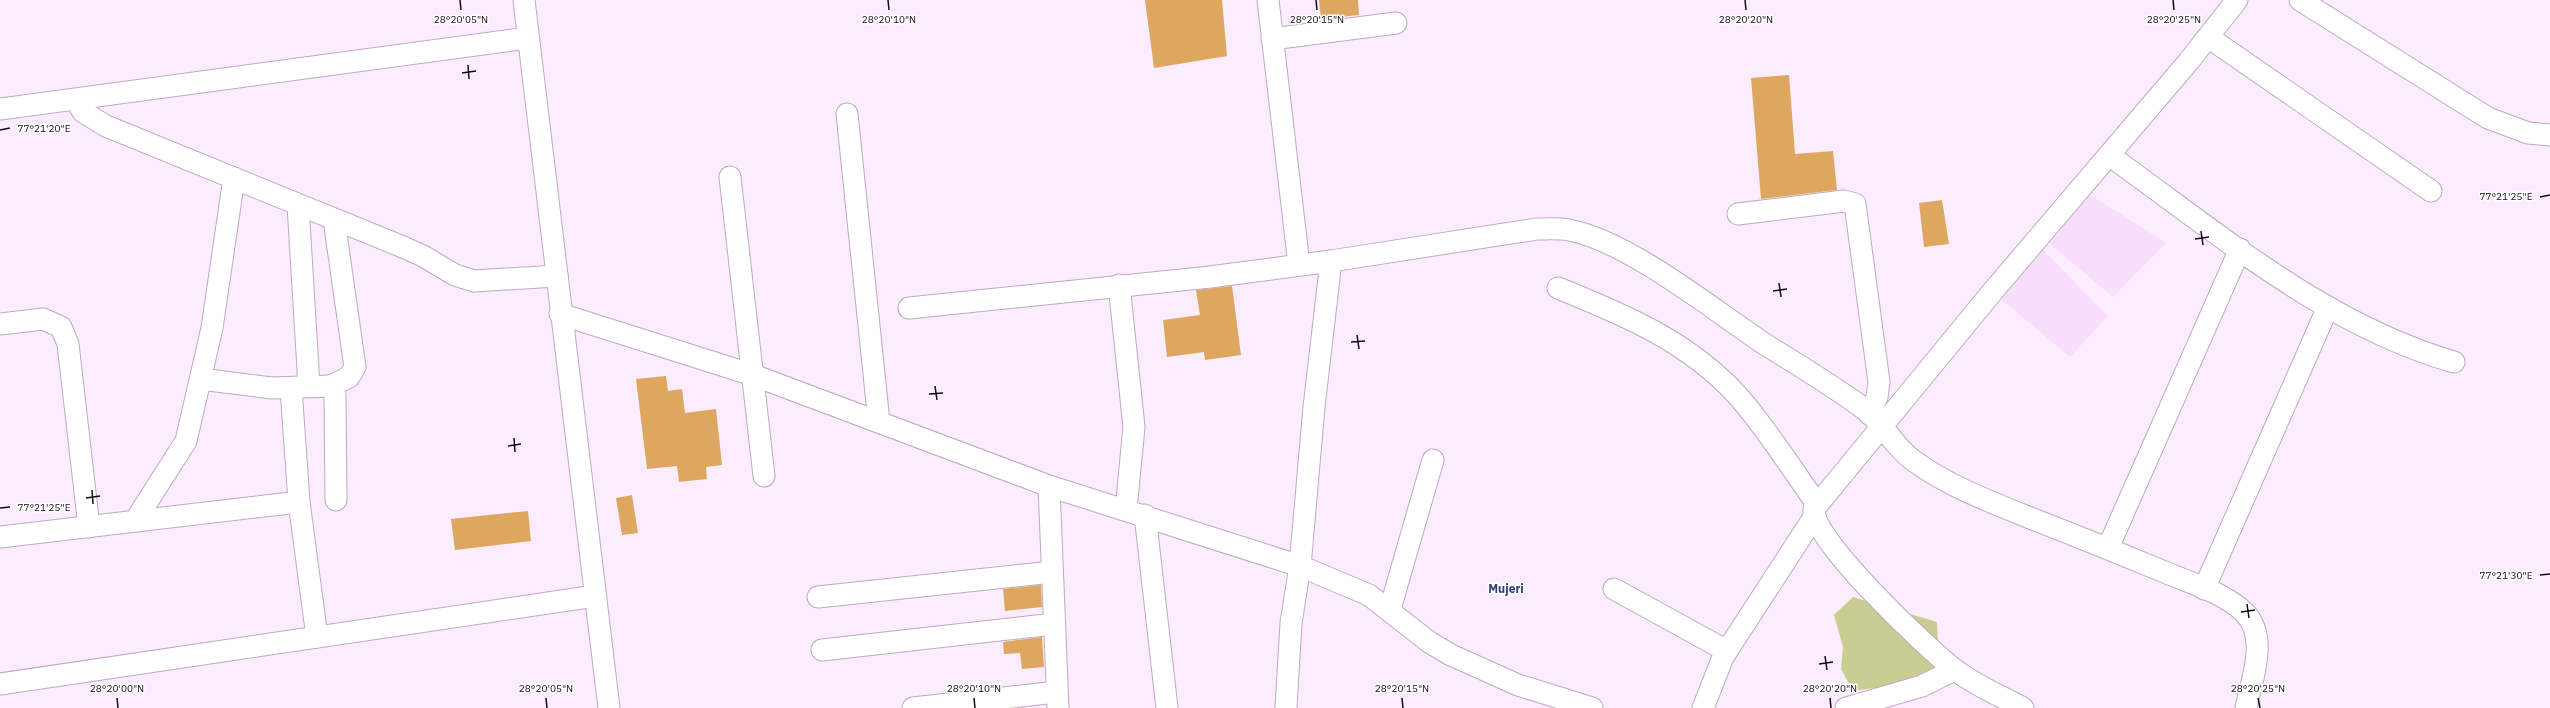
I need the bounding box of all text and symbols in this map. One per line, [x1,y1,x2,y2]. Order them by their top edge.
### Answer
text: 28°20'05"N [434,13,488,26]
text: 28°20'10"N [862,13,916,26]
text: 28°20'15"N [1290,13,1344,26]
text: 28°20'20"N [1719,13,1773,26]
text: 28°20'25"N [2147,13,2201,26]
text: 77°21'20"E [17,122,71,135]
text: 77°21'25"E [2479,190,2533,203]
text: 77°21'25"E [17,501,71,514]
text: 77°21'30"E [2479,569,2533,582]
district label: Mujeri [1488,581,1524,596]
text: 28°20'00"N [90,682,144,695]
text: 28°20'05"N [519,682,573,695]
text: 28°20'10"N [947,682,1001,695]
text: 28°20'15"N [1375,682,1429,695]
text: 28°20'20"N [1803,682,1857,695]
text: 28°20'25"N [2231,682,2285,695]

